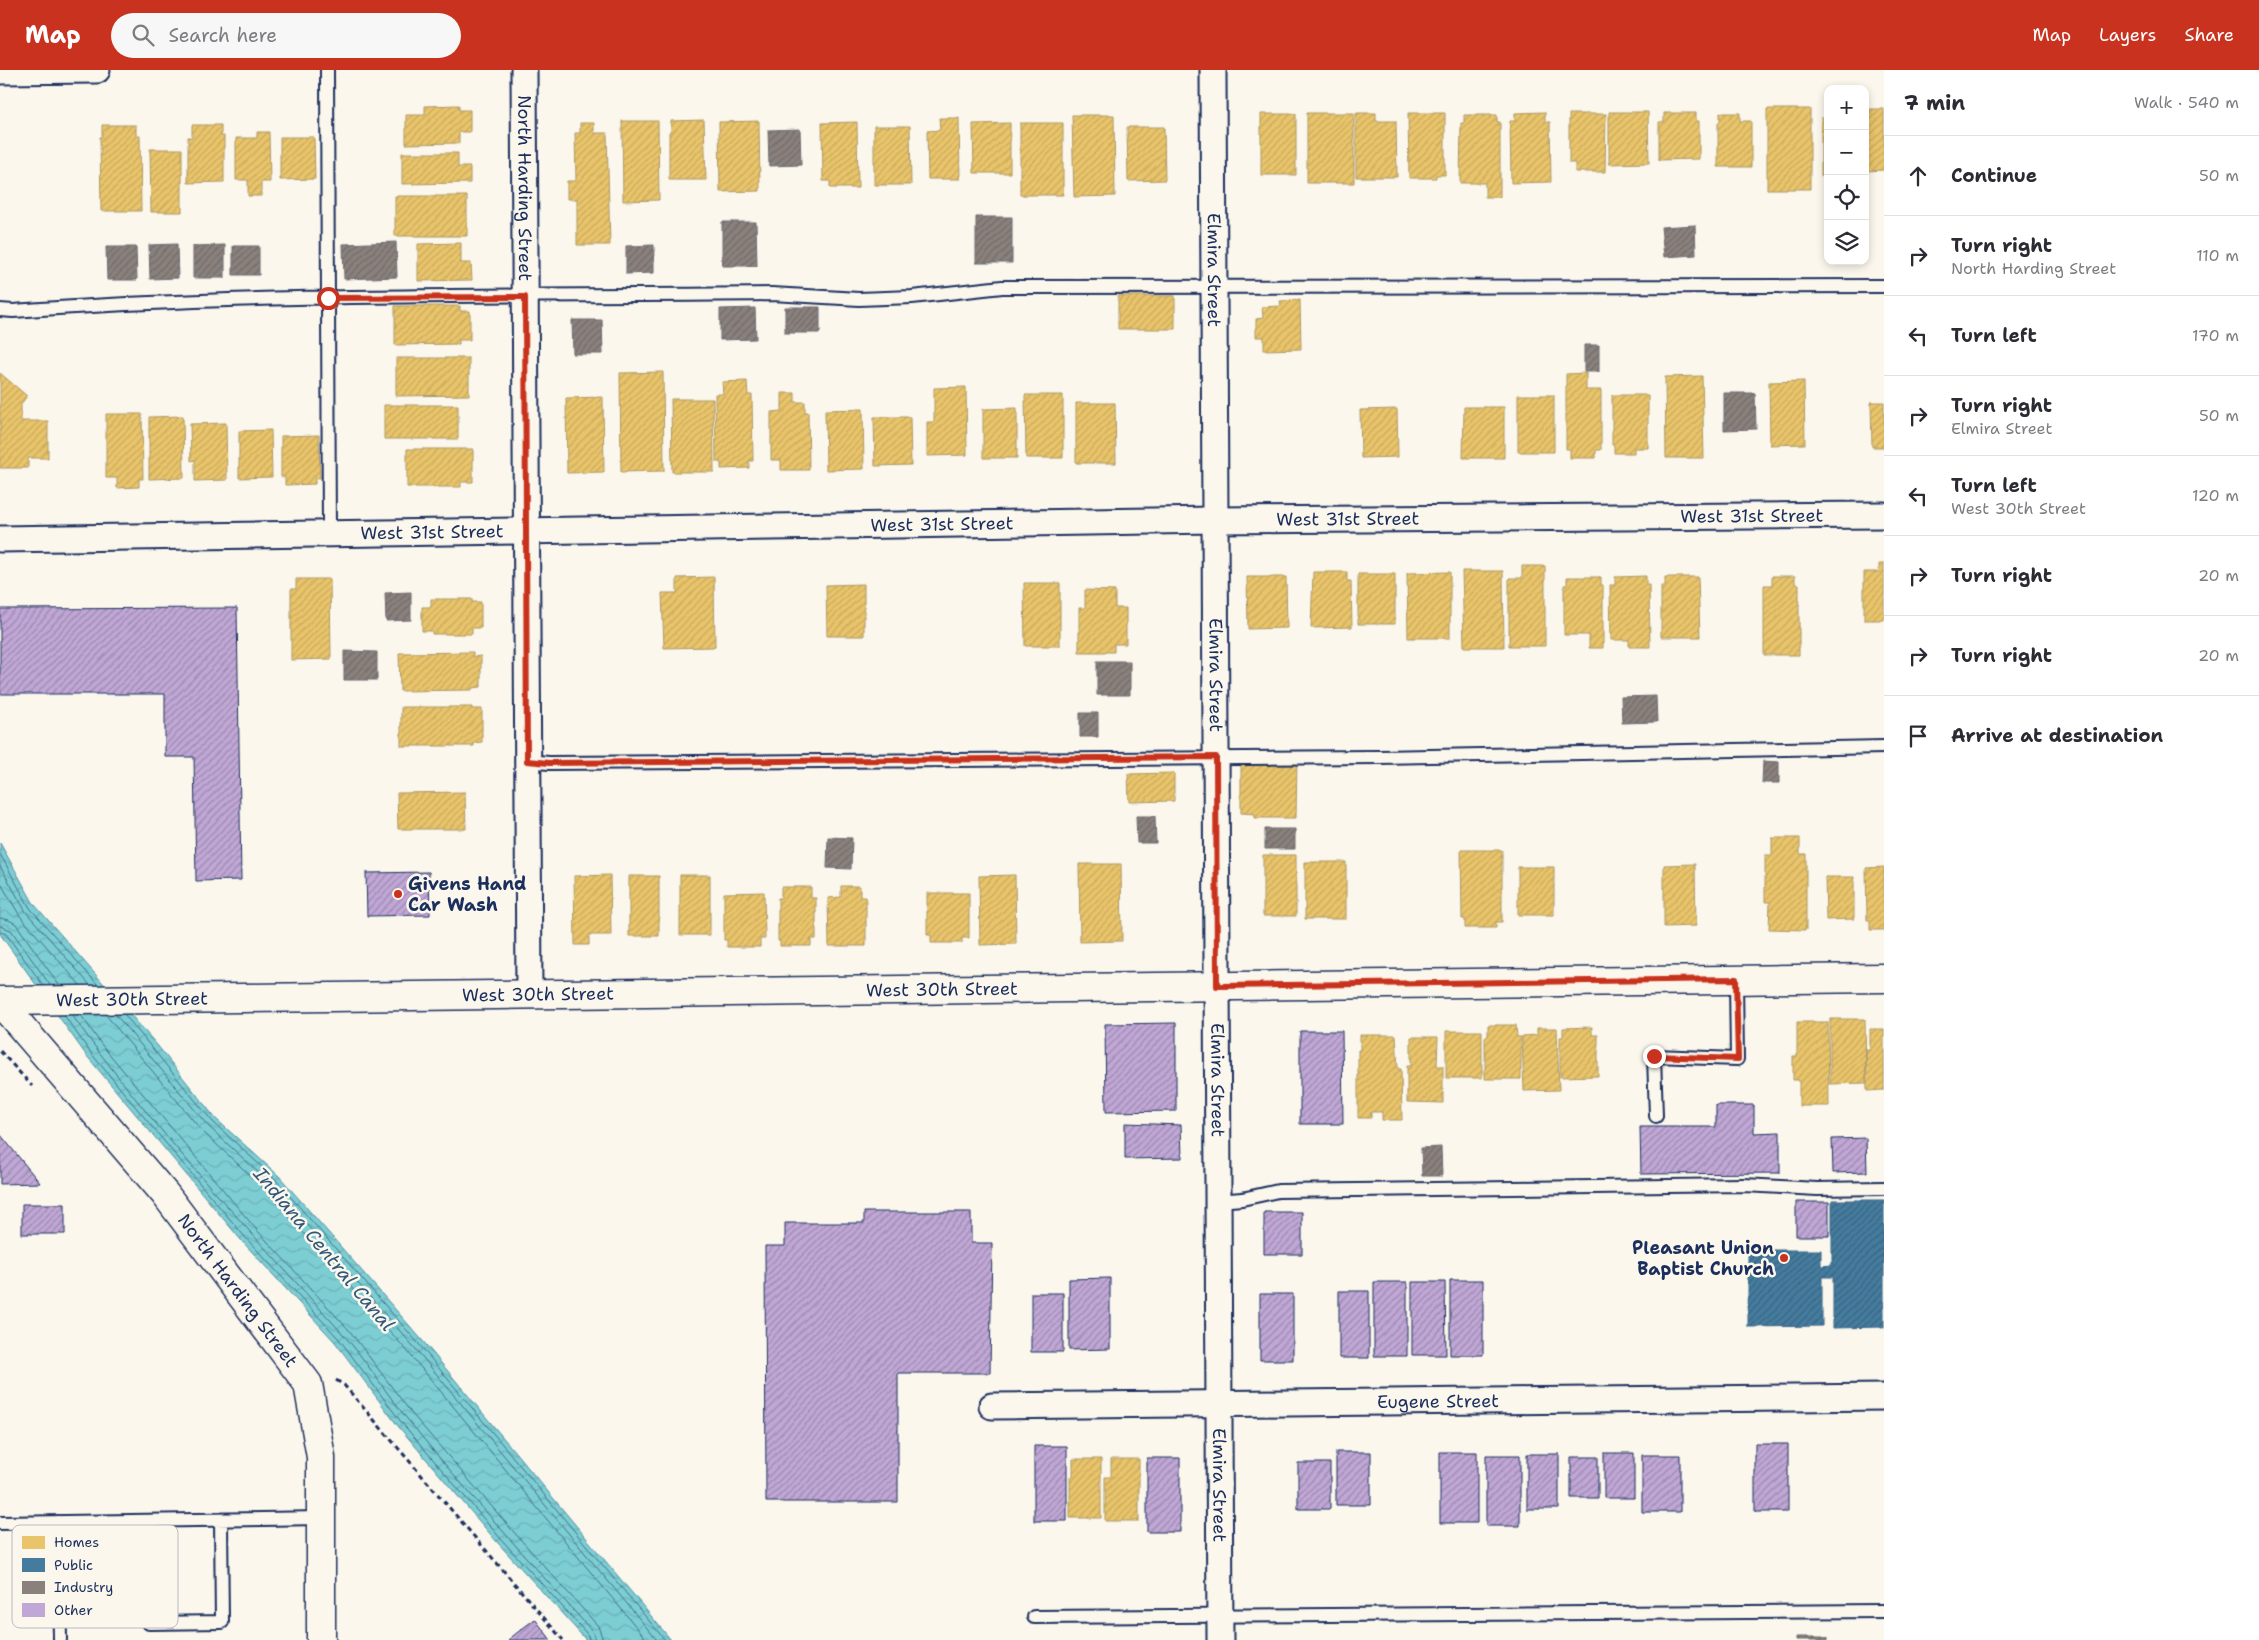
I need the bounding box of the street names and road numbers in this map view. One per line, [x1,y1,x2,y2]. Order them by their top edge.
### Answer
street label: North Harding Street [512,95,537,281]
street label: Elmira Street [1202,213,1226,327]
street label: West 31st Street [1680,503,1824,529]
street label: West 31st Street [1276,506,1420,532]
street label: West 31st Street [870,511,1014,537]
street label: West 31st Street [360,519,504,545]
street label: Elmira Street [1203,618,1228,732]
street label: West 30th Street [866,977,1018,1002]
street label: West 30th Street [462,982,614,1007]
street label: West 30th Street [56,986,208,1012]
street label: Elmira Street [1205,1023,1230,1137]
street label: North Harding Street [172,1209,303,1372]
street label: Eugene Street [1377,1389,1499,1414]
street label: Elmira Street [1207,1428,1232,1542]

